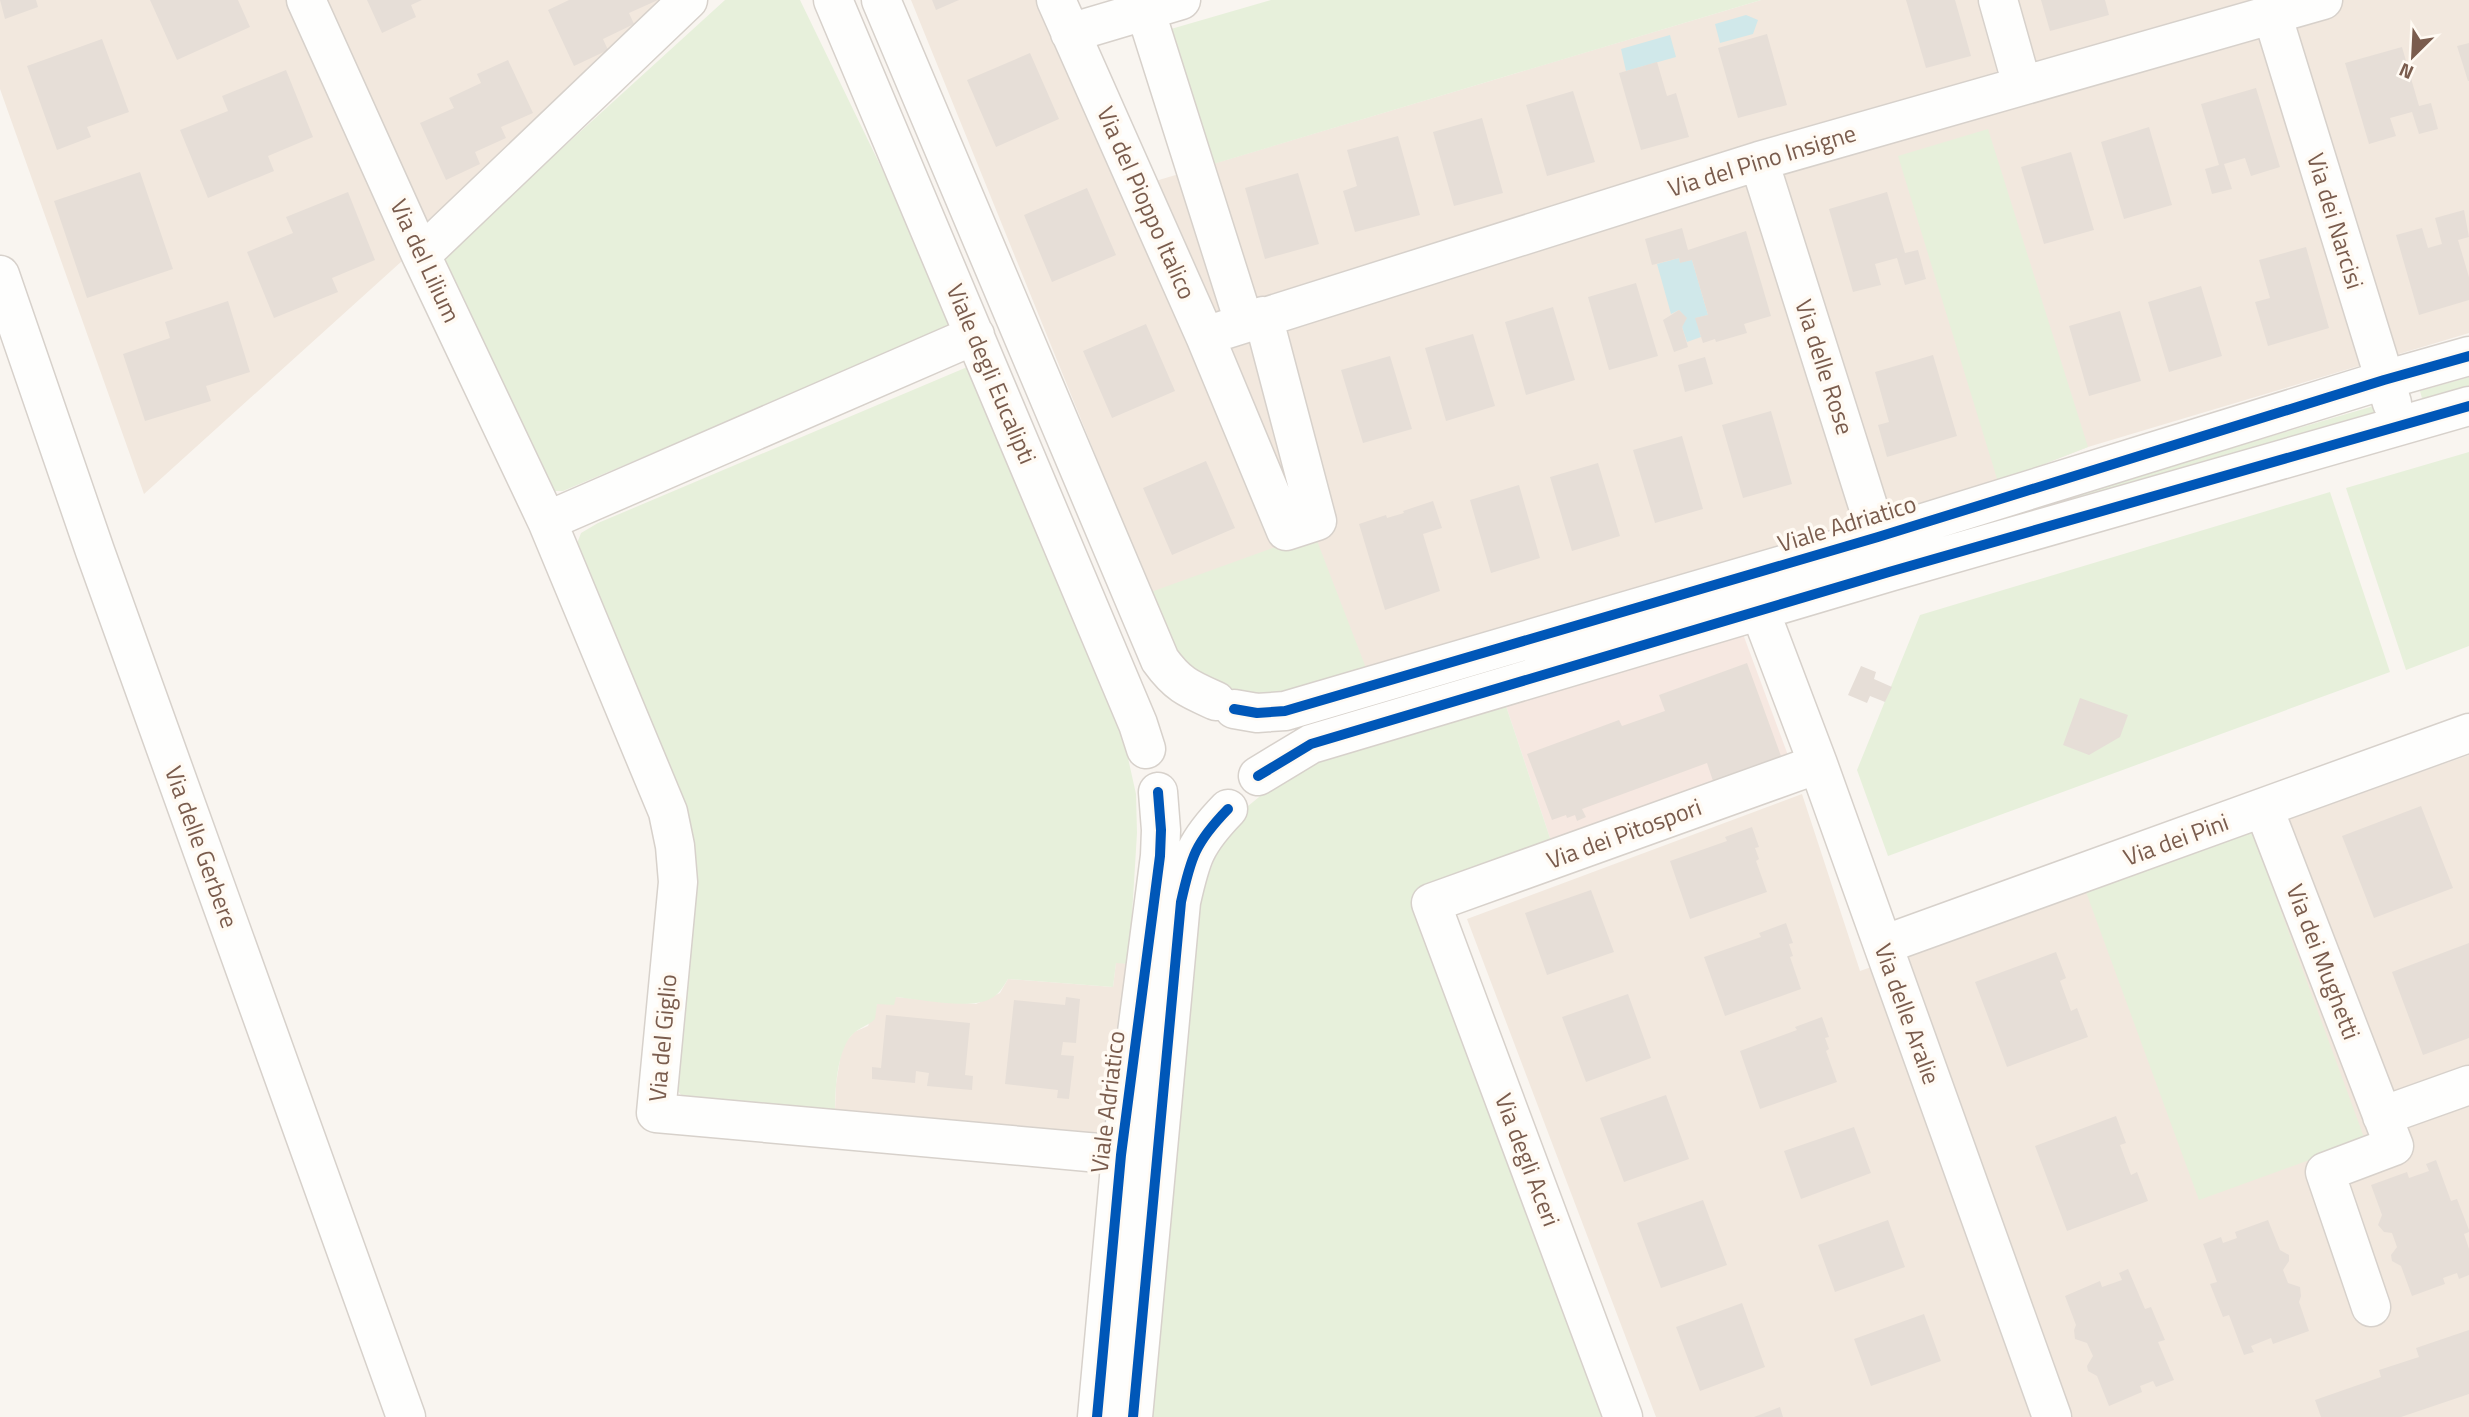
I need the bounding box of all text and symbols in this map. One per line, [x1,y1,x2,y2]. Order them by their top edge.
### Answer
north arrow [2378,21,2448,91]
text: N [2394,56,2418,88]
street label: Via del Pioppo Italico [1088,100,1206,305]
street label: Via del Pino Insigne [1663,114,1860,206]
street label: Via dei Narcisi [2298,148,2374,293]
street label: Via del Lilium [382,193,470,328]
street label: Viale degli Eucalipti [938,278,1046,469]
street label: Via delle Rose [1786,294,1864,439]
street label: Viale Adriatico [1773,485,1920,561]
street label: Via delle Gerbere [156,761,248,933]
street label: Via dei Pitospori [1541,788,1706,878]
street label: Via dei Pini [2118,803,2233,875]
street label: Via dei Mughetti [2278,879,2370,1045]
street label: Via delle Aralie [1866,938,1950,1089]
street label: Via del Giglio [638,973,686,1103]
street label: Viale Adriatico [1080,1029,1134,1175]
street label: Via degli Aceri [1486,1088,1570,1231]

